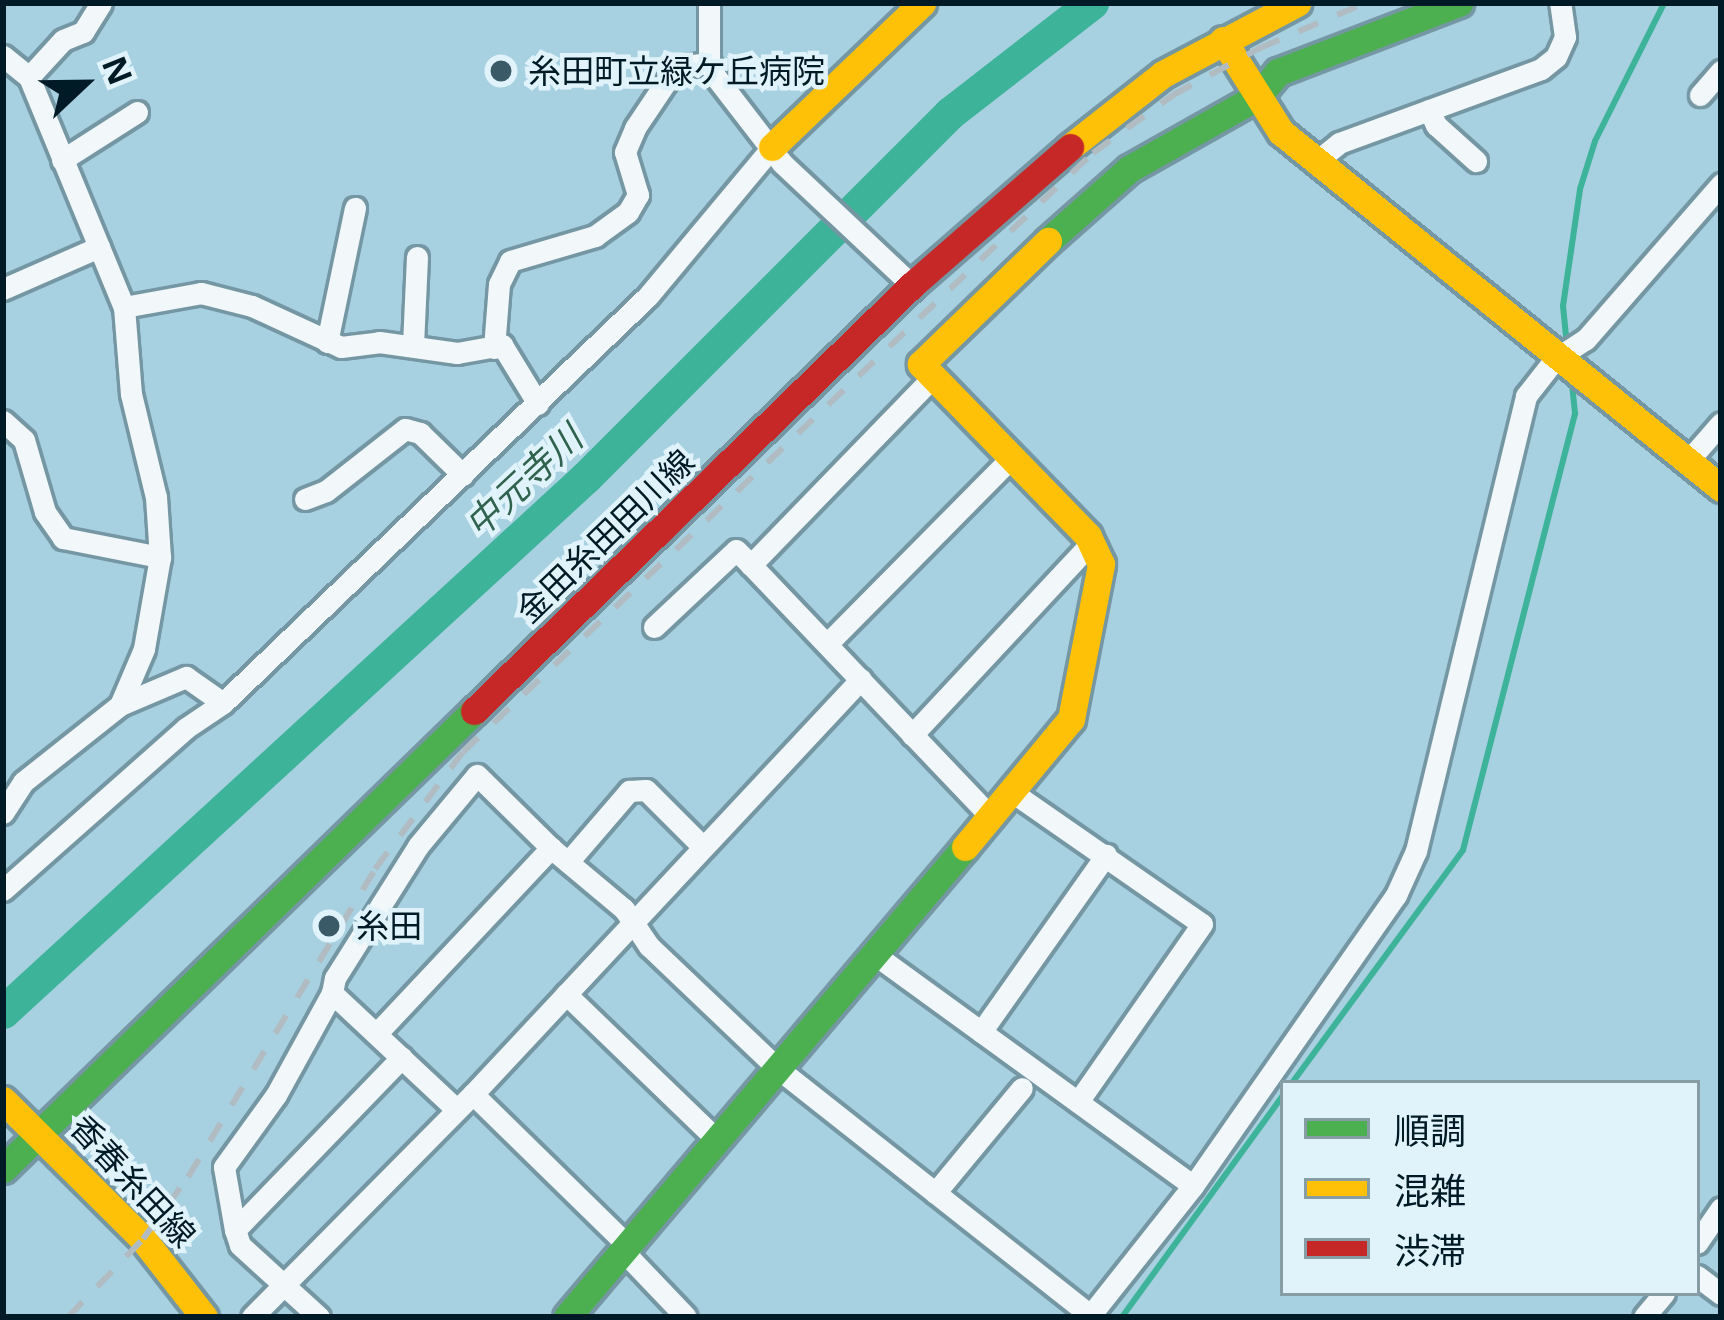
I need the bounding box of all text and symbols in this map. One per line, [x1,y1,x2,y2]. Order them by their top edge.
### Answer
north arrow [24,24,144,144]
text: N [92,49,144,91]
place label: 糸田町立緑ケ丘病院 [528,51,825,91]
marker: 糸田町立緑ケ丘病院 [485,55,517,87]
water label: 中元寺川 [456,416,590,546]
street label: 金田糸田田川線 [508,442,702,630]
place label: 糸田 [356,906,422,946]
marker: 糸田 [313,910,345,942]
legend [1280,1080,1700,1296]
text: 順調 [1394,1106,1466,1155]
street label: 香春糸田線 [62,1107,204,1255]
text: 混雑 [1394,1166,1466,1215]
text: 渋滞 [1394,1226,1466,1275]

